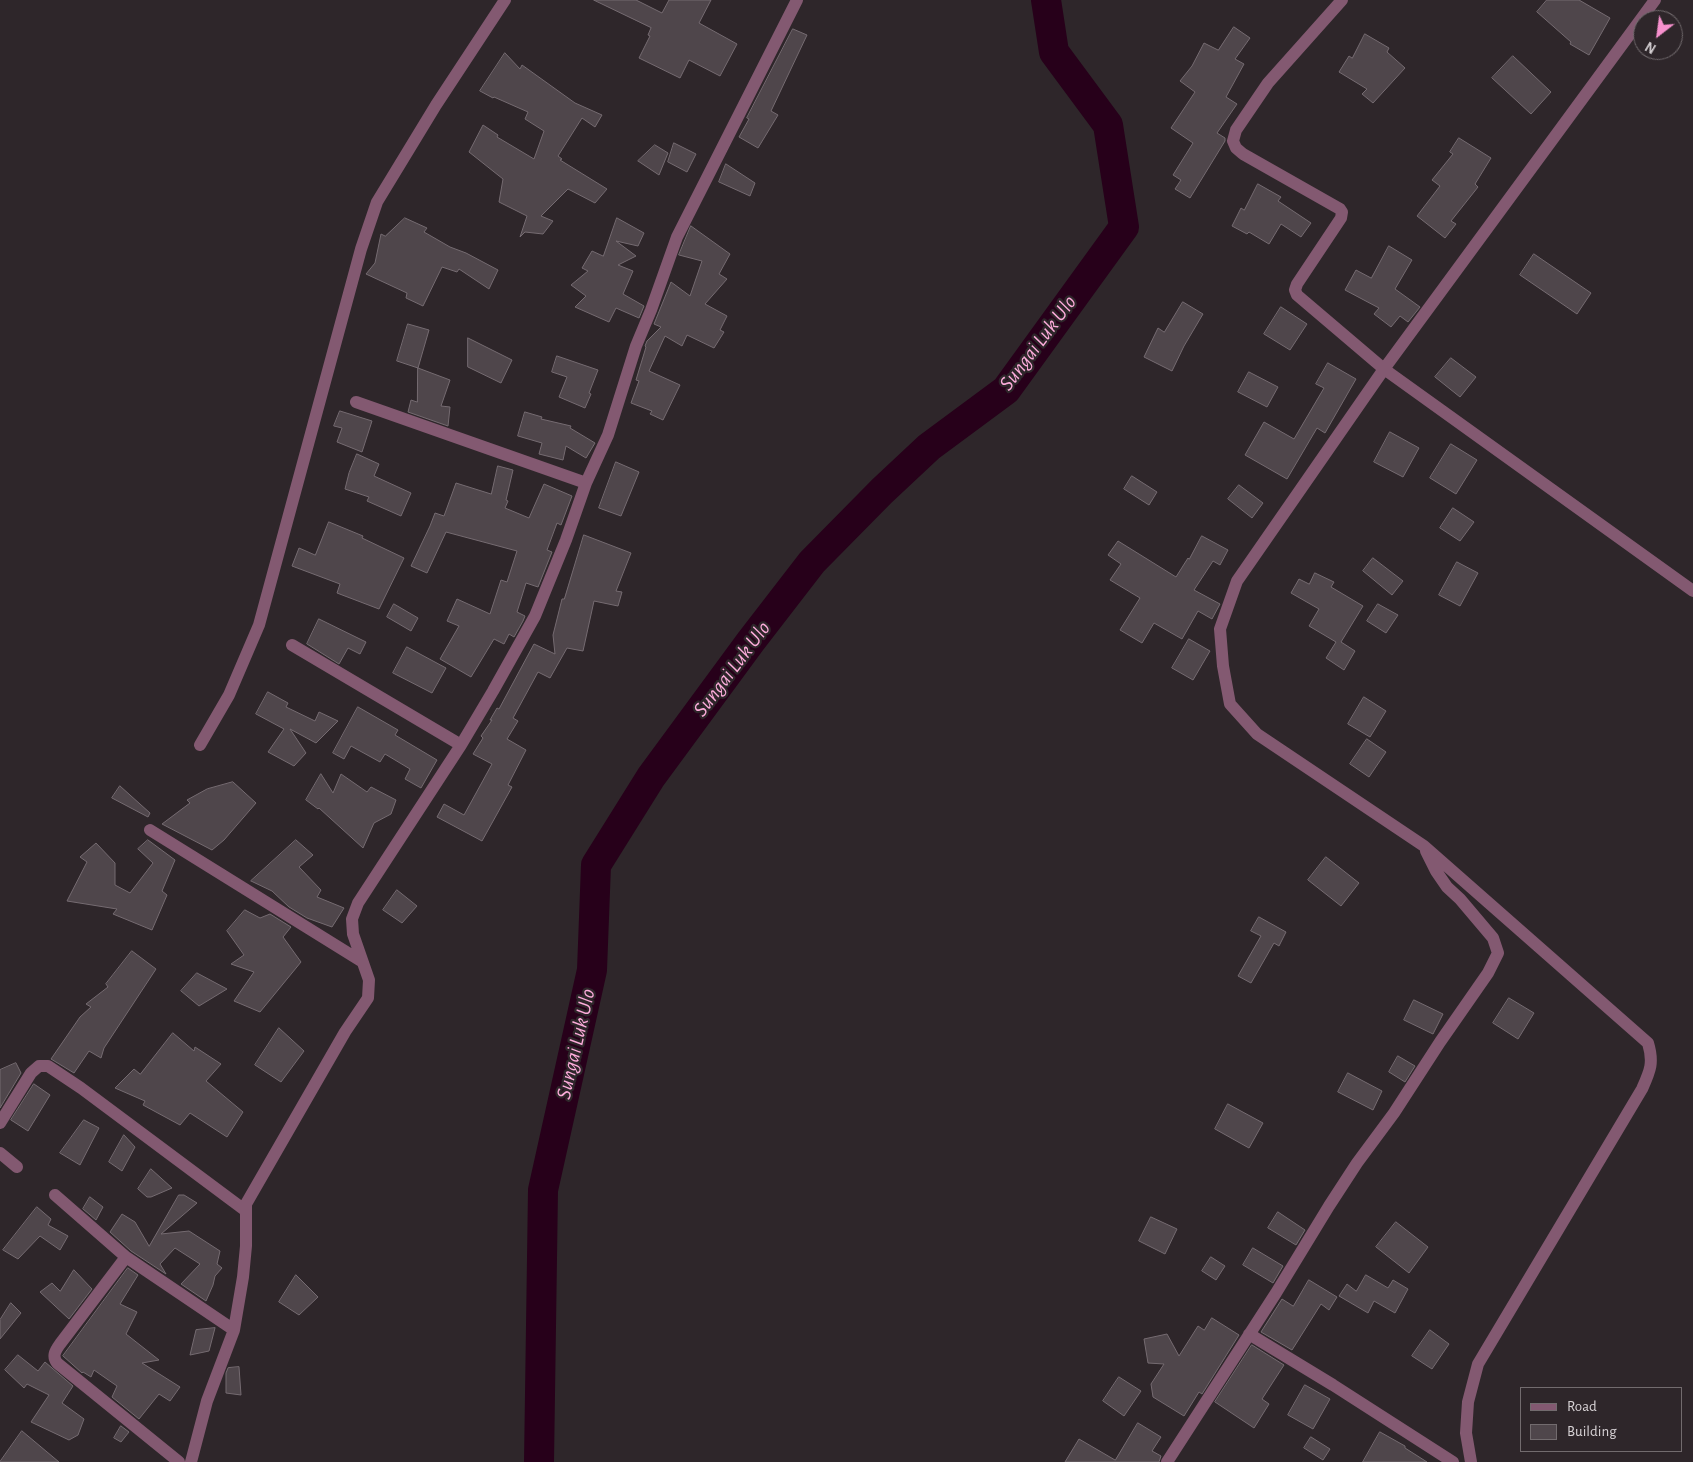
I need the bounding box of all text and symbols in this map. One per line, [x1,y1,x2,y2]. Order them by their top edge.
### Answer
north arrow [1633,10,1683,60]
text: N [1643,39,1659,56]
water label: Sungai Luk Ulo [994,290,1082,396]
water label: Sungai Luk Ulo [688,616,776,722]
water label: Sungai Luk Ulo [551,986,601,1102]
legend [1520,1387,1683,1452]
text: Road [1567,1399,1597,1414]
text: Building [1567,1424,1617,1439]

